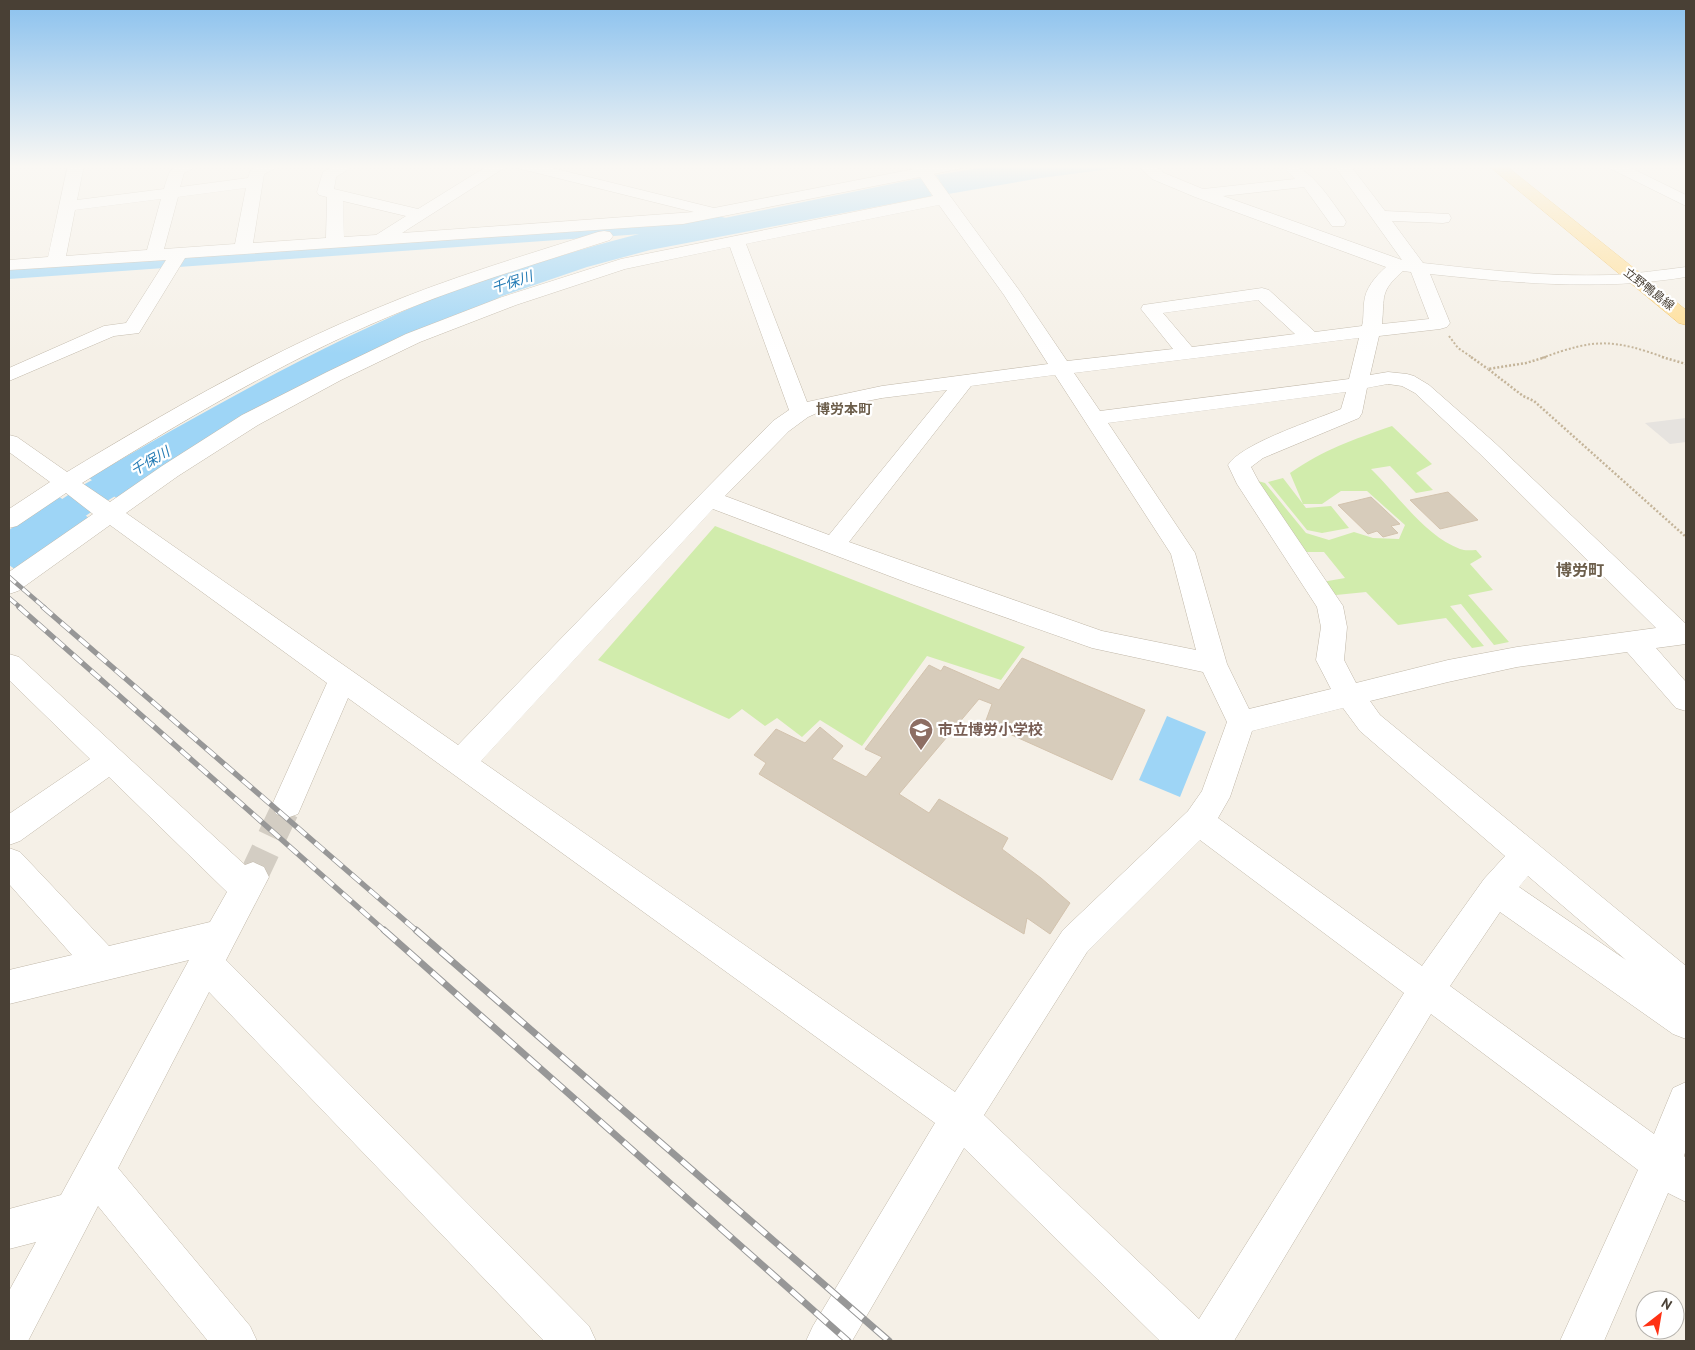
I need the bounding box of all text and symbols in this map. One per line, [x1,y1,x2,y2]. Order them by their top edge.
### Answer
street label: 立野鴨島線 [1621,264,1678,313]
water label: 千保川 [489,266,537,297]
district label: 博労本町 [816,400,872,418]
water label: 千保川 [127,442,174,479]
district label: 博労町 [1556,560,1604,580]
school or university icon: 市立博労小学校 [908,717,934,751]
place label: 市立博労小学校 [938,720,1043,739]
north arrow [1635,1290,1685,1340]
text: N [1658,1294,1675,1314]

